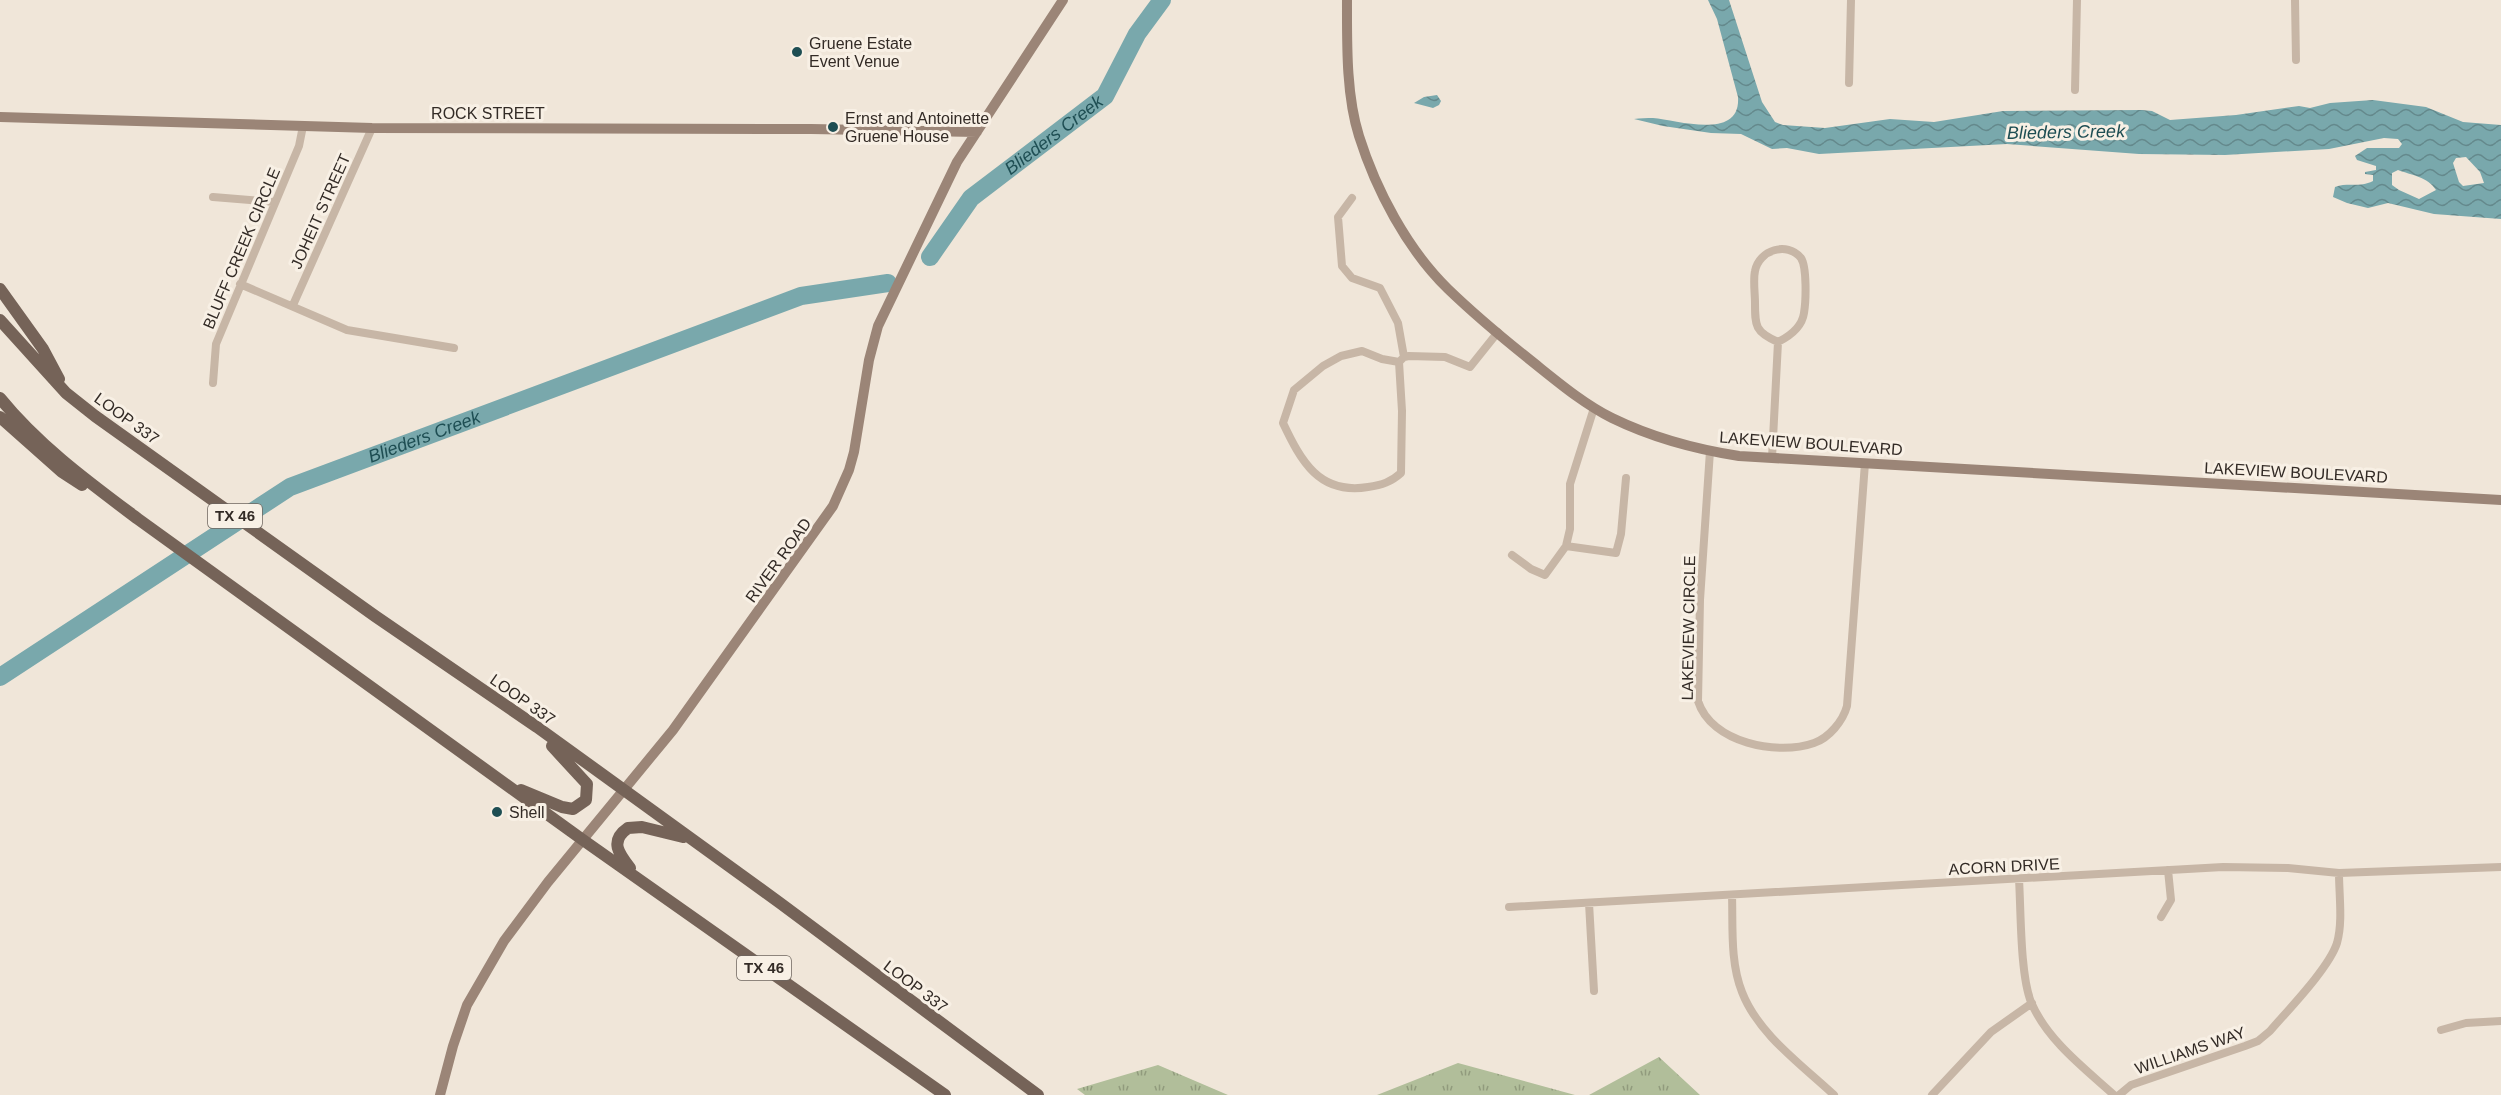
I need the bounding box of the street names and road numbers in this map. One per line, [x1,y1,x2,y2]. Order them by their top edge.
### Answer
street label: ROCK STREET [431,105,545,122]
street label: JOHEIT STREET [287,151,354,271]
street label: BLUFF CREEK CIRCLE [200,165,283,331]
street label: LOOP 337 [91,389,162,447]
street label: LAKEVIEW BOULEVARD [1719,429,1903,458]
street label: LAKEVIEW BOULEVARD [2204,459,2388,486]
road number: TX 46 [208,504,262,528]
street label: RIVER ROAD [742,515,815,606]
street label: LAKEVIEW CIRCLE [1679,555,1698,701]
street label: LOOP 337 [487,671,559,728]
street label: ACORN DRIVE [1948,855,2060,878]
road number: TX 46 [737,956,791,980]
street label: LOOP 337 [881,957,951,1016]
street label: WILLIAMS WAY [2133,1024,2248,1077]

